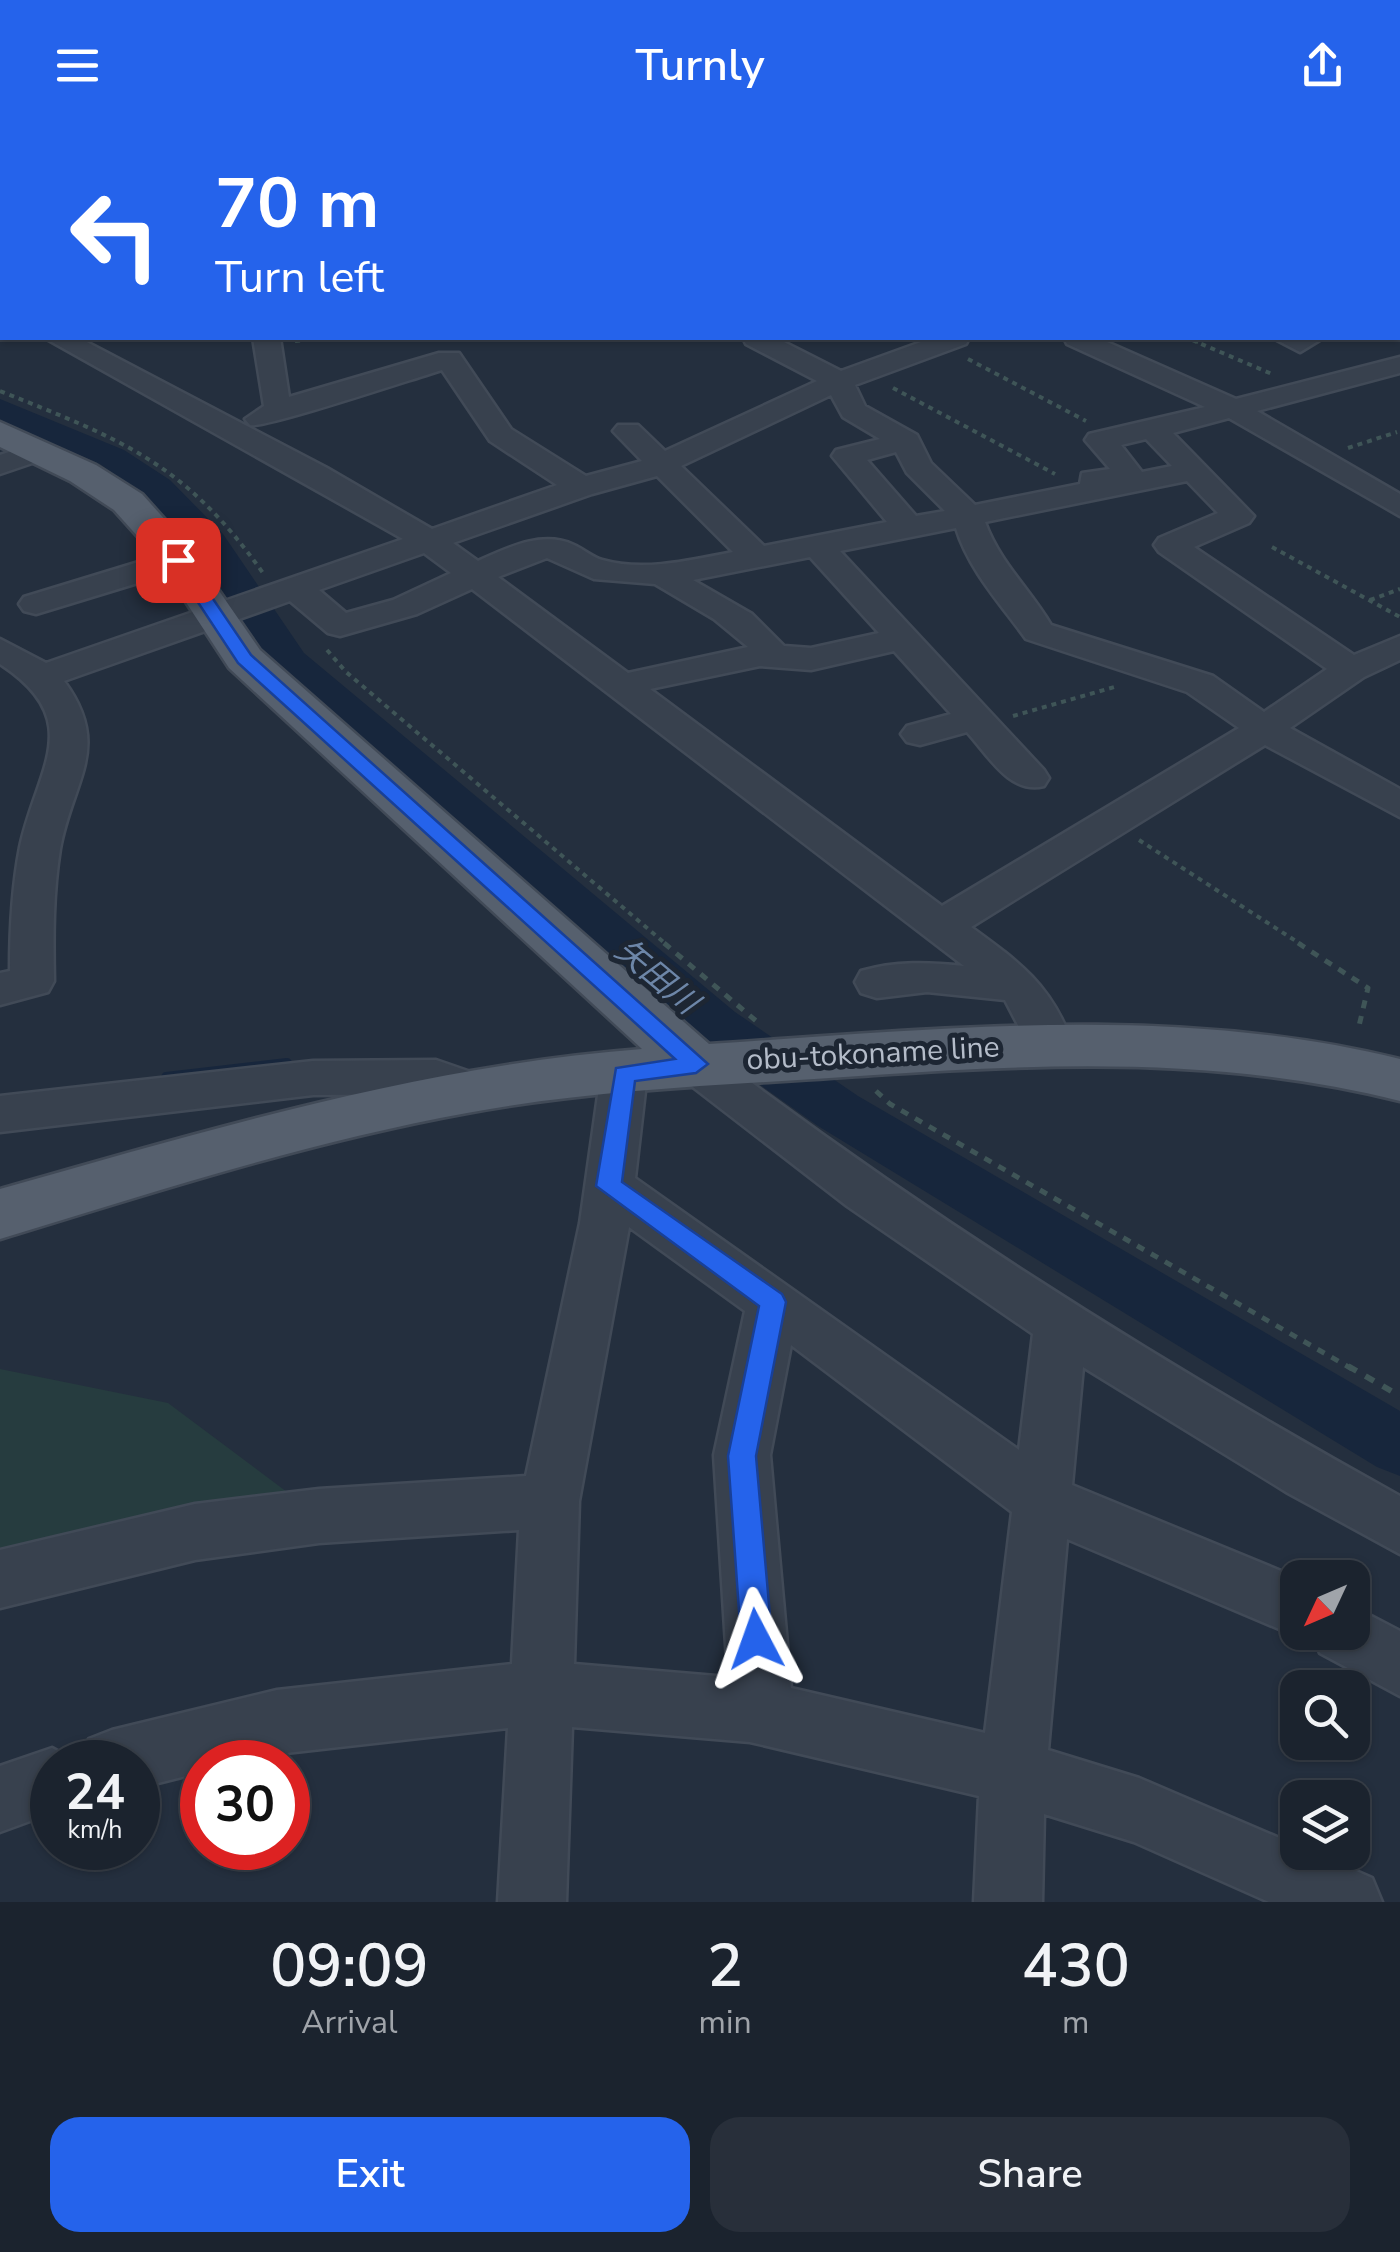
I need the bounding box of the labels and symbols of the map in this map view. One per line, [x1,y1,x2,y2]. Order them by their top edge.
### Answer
pin [136,518,221,603]
water label: 矢田川 [606,929,710,1026]
street label: obu-tokoname line [746,1026,1001,1081]
north arrow [1280,1560,1370,1650]
position arrow [704,1587,808,1691]
speed limit sign: 30 [180,1740,310,1870]

